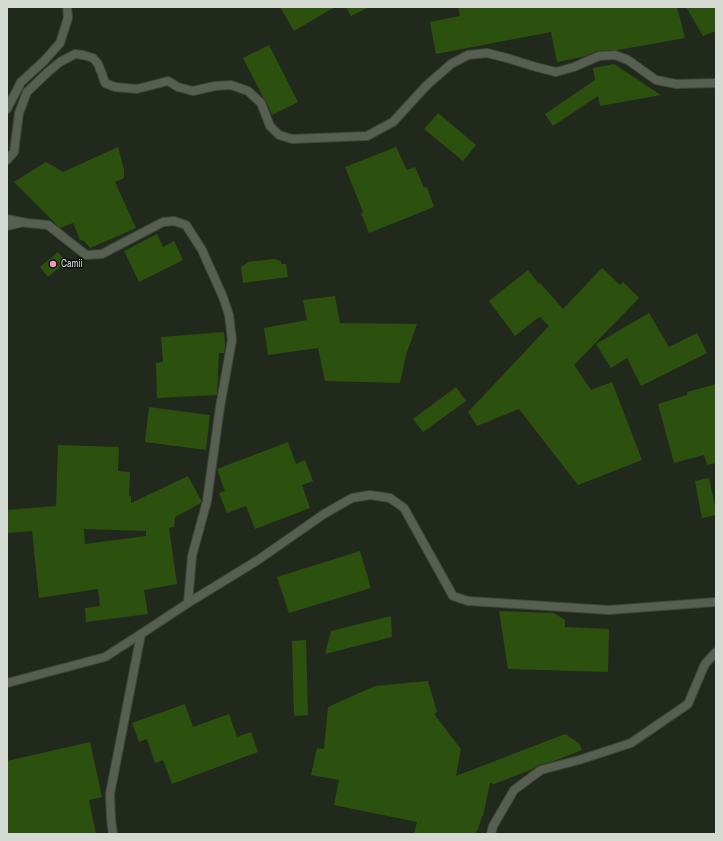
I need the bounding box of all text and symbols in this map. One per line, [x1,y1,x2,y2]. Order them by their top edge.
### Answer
place label: Camii [61,258,83,270]
marker: Camii [48,259,58,269]

